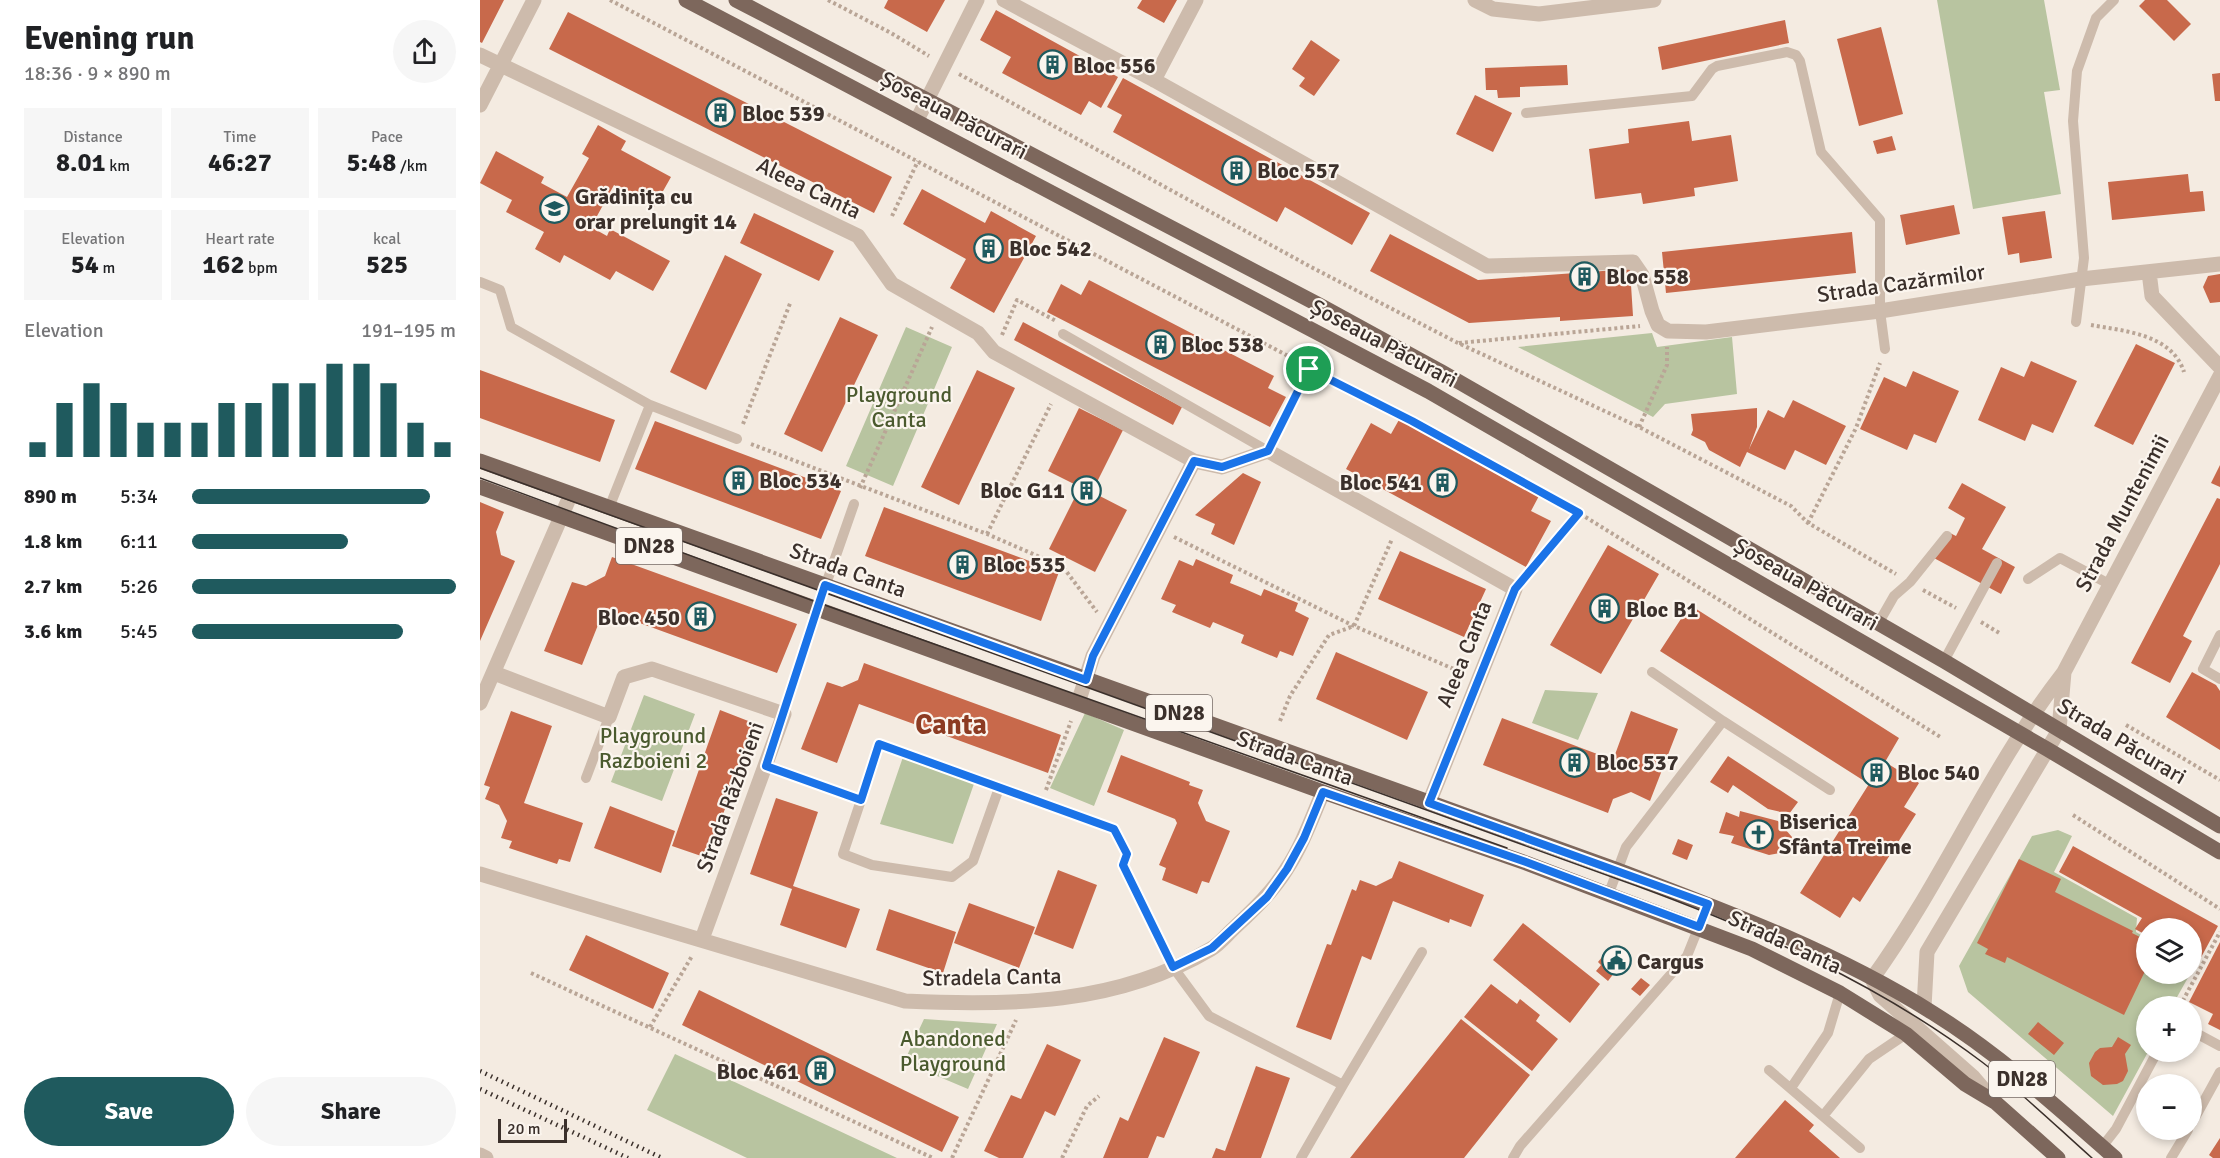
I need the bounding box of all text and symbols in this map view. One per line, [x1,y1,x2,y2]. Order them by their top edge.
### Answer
text: Evening run [24,18,194,59]
button: share [393,20,456,83]
building icon: Bloc 556 [1036,49,1068,81]
place label: Bloc 556 [1073,52,1156,79]
text: 18:36 · 9 × 890 m [24,61,171,86]
street label: Șoseaua Păcurari [876,65,1032,165]
building icon: Bloc 539 [705,97,737,129]
place label: Bloc 539 [742,100,825,127]
text: Distance [63,127,123,147]
text: Time [224,127,256,147]
text: Pace [371,127,403,147]
text: 8.01 [56,147,106,179]
text: 46:27 [208,147,272,179]
text: 5:48 [347,147,396,179]
street label: Aleea Canta [752,151,866,225]
building icon: Bloc 557 [1220,154,1252,186]
text: km [106,156,130,176]
text: /km [396,156,427,176]
place label: Bloc 557 [1257,157,1340,184]
place label: Grădinița cu orar prelungit 14 [575,183,737,235]
school or university icon: Grădinița cu orar prelungit 14 [538,193,570,225]
text: Elevation [61,229,125,249]
text: Heart rate [205,229,275,249]
text: kcal [373,229,401,249]
building icon: Bloc 542 [972,232,1004,264]
place label: Bloc 542 [1009,235,1092,262]
text: 54 [71,249,99,281]
text: 162 [202,249,244,281]
text: 525 [366,249,408,281]
text: m [99,258,115,278]
text: bpm [244,258,278,278]
street label: Strada Cazărmilor [1815,258,1987,308]
building icon: Bloc 558 [1569,260,1601,292]
place label: Bloc 558 [1606,263,1689,290]
street label: Șoseaua Păcurari [1306,293,1462,393]
text: Elevation [24,318,104,343]
text: 191–195 m [361,318,456,343]
building icon: Bloc 538 [1144,328,1176,360]
place label: Bloc 538 [1181,331,1264,358]
pin [1283,343,1334,394]
icon: arrive [1292,352,1325,385]
park label: Playground Canta [846,381,952,433]
street label: Strada Muntenimii [2069,430,2175,596]
building icon: Bloc 534 [722,464,754,496]
building icon: Bloc 541 [1427,466,1459,498]
place label: Bloc 534 [759,467,842,494]
place label: Bloc 541 [1339,469,1422,496]
building icon: Bloc G11 [1070,474,1102,506]
place label: Bloc G11 [980,477,1065,504]
text: 890 m [24,484,77,509]
text: 5:34 [120,484,158,509]
road number: DN28 [616,528,682,564]
text: 1.8 km [24,529,82,554]
text: 6:11 [120,529,158,554]
street label: Șoseaua Păcurari [1729,532,1883,636]
street label: Strada Canta [786,536,910,604]
building icon: Bloc 535 [946,548,978,580]
place label: Bloc 535 [983,551,1066,578]
text: 2.7 km [24,574,82,599]
text: 5:26 [120,574,158,599]
building icon: Bloc B1 [1589,593,1621,625]
place label: Bloc B1 [1626,596,1698,623]
street label: Aleea Canta [1430,597,1498,711]
building icon: Bloc 450 [685,601,717,633]
place label: Bloc 450 [597,604,680,631]
text: 3.6 km [24,619,82,644]
text: 5:45 [120,619,158,644]
street label: Strada Păcurari [2053,692,2191,790]
road number: DN28 [1146,695,1212,731]
district label: Canta [915,708,987,742]
street label: Strada Războieni [690,718,770,876]
park label: Playground Razboieni 2 [599,722,707,774]
street label: Strada Canta [1233,724,1357,792]
building icon: Bloc 537 [1559,746,1591,778]
place label: Bloc 537 [1596,749,1679,776]
building icon: Bloc 540 [1860,756,1892,788]
place label: Bloc 540 [1897,759,1980,786]
place label: Biserica Sfânta Treime [1779,808,1912,860]
church icon: Biserica Sfânta Treime [1742,818,1774,850]
street label: Strada Canta [1724,904,1846,980]
map controls [2136,918,2202,1140]
button: layers [2136,918,2202,984]
public building icon: Cargus [1600,945,1632,977]
place label: Cargus [1637,948,1704,975]
street label: Stradela Canta [922,962,1062,992]
button: + [2136,996,2202,1062]
park label: Abandoned Playground [900,1025,1006,1077]
building icon: Bloc 461 [804,1055,836,1087]
place label: Bloc 461 [716,1058,799,1085]
road number: DN28 [1989,1061,2055,1097]
button: − [2136,1074,2202,1140]
button: Save [24,1077,234,1146]
button: Share [246,1077,456,1146]
scale bar [498,1116,567,1144]
text: 20 m [507,1119,541,1139]

